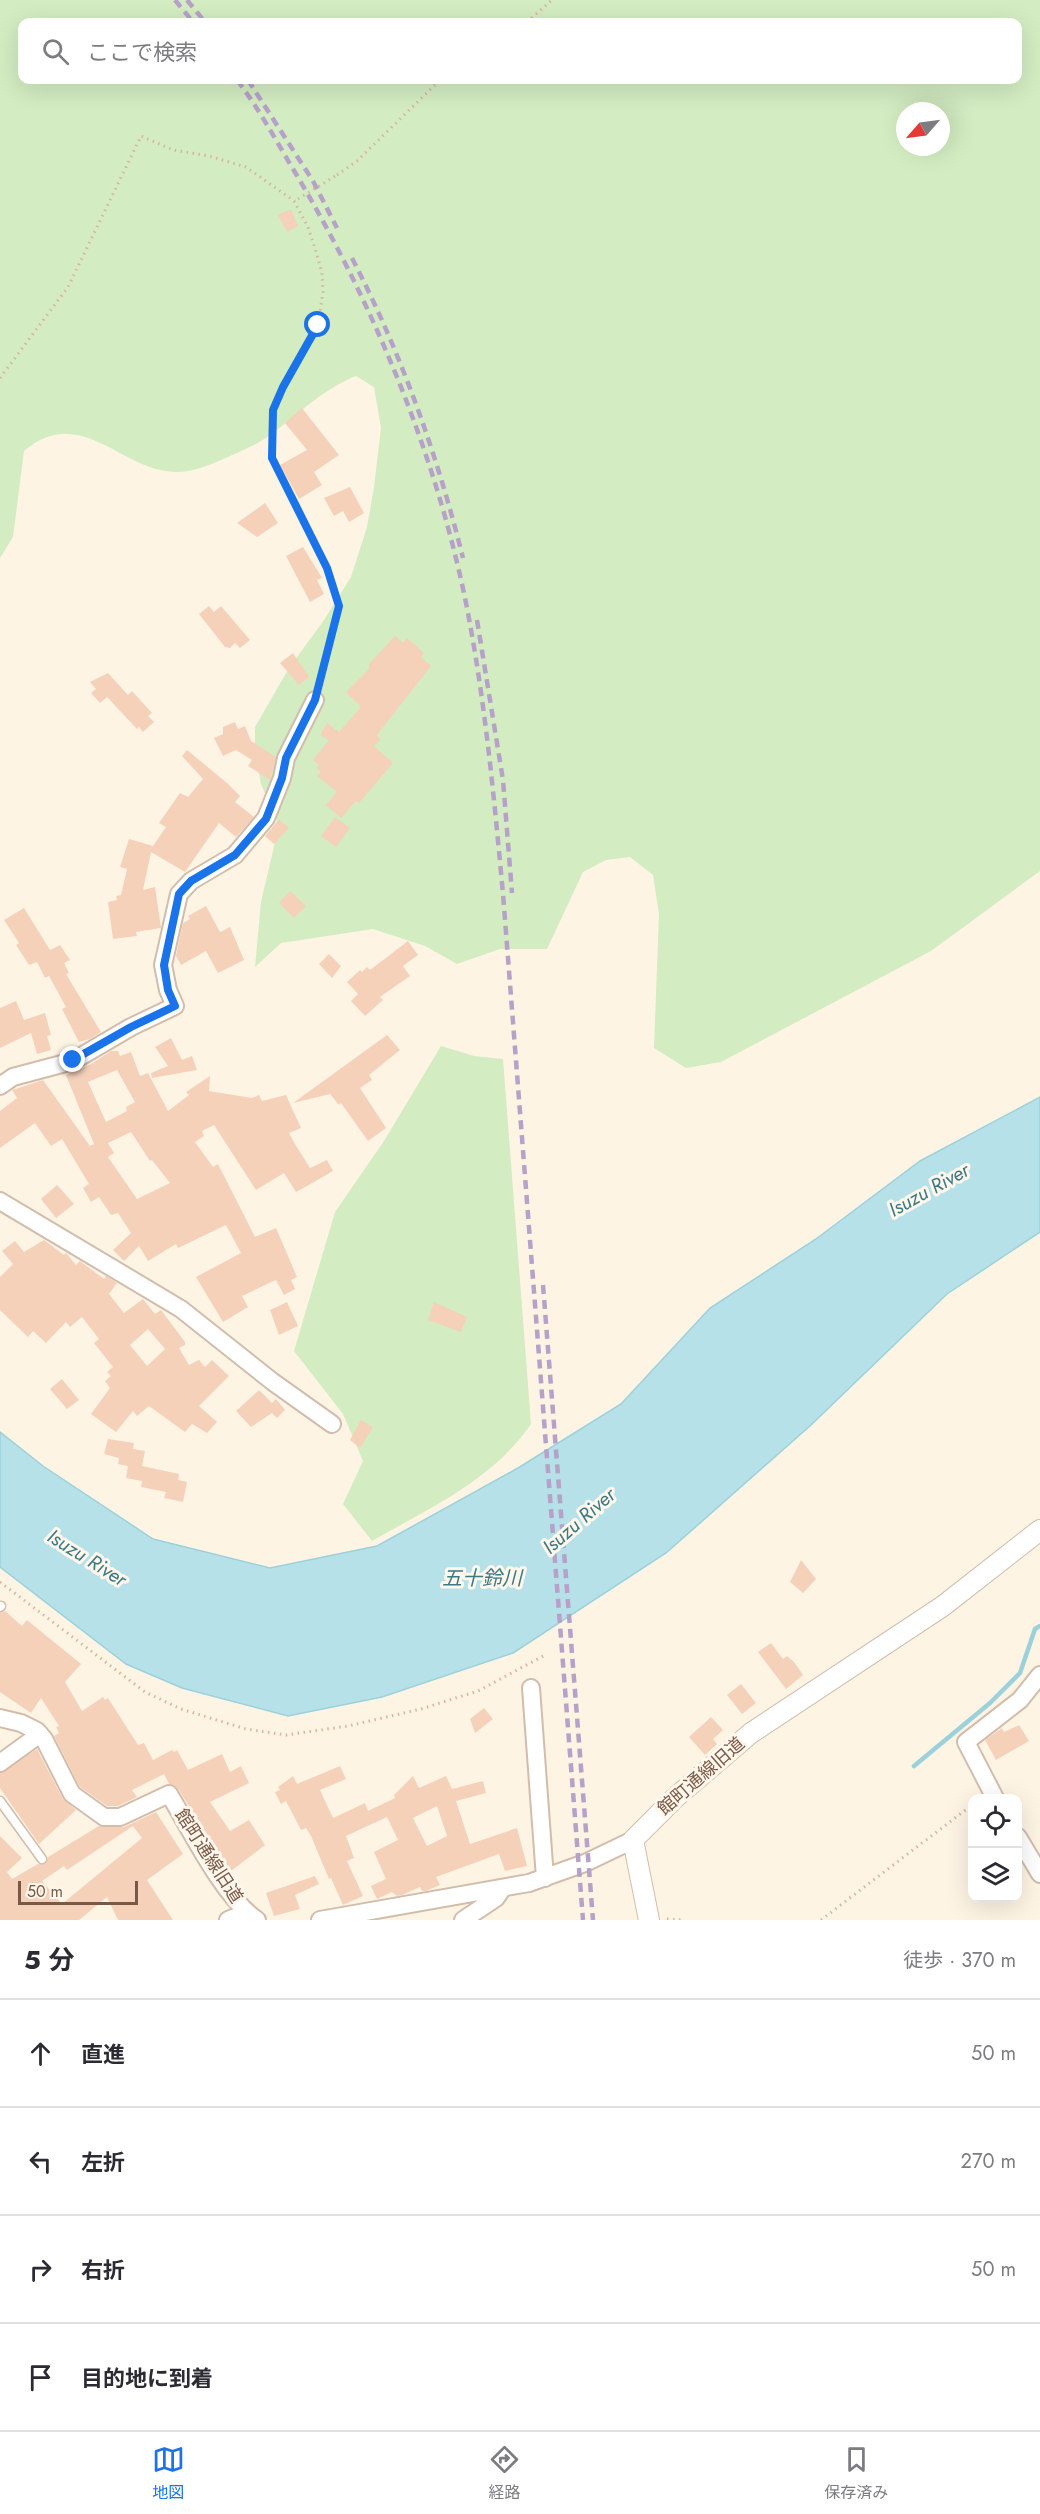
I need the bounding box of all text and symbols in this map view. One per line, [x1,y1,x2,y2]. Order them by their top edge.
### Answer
search box [18,18,1022,84]
icon: search [39,35,72,68]
text: ここで検索 [87,36,197,68]
north arrow [896,102,950,156]
route start [304,311,330,337]
route end [59,1046,85,1072]
water label: Isuzu River [883,1155,976,1224]
water label: Isuzu River [536,1480,623,1561]
water label: Isuzu River [42,1522,133,1594]
water label: 五十鈴川 [442,1564,524,1593]
street label: 館町通線旧道 [652,1731,750,1821]
map controls [968,1794,1022,1902]
button: locate [968,1794,1022,1848]
street label: 館町通線旧道 [169,1804,249,1908]
button: layers [968,1848,1022,1902]
scale bar [18,1878,138,1906]
text: 50 m [27,1880,63,1903]
text: 5 分 [24,1941,75,1979]
text: 徒歩 · 370 m [903,1946,1016,1975]
icon: ahead [24,2037,57,2070]
text: 直進 [81,2038,125,2070]
text: 50 m [971,2039,1016,2068]
icon: left [24,2145,57,2178]
text: 左折 [81,2146,125,2178]
text: 270 m [961,2147,1016,2176]
icon: right [24,2253,57,2286]
text: 右折 [81,2254,125,2286]
text: 50 m [971,2255,1016,2284]
icon: arrive [24,2361,57,2394]
text: 目的地に到着 [81,2362,213,2394]
tab: 地図 [152,2443,185,2504]
tab: 経路 [488,2443,521,2504]
tab: 保存済み [824,2443,888,2504]

